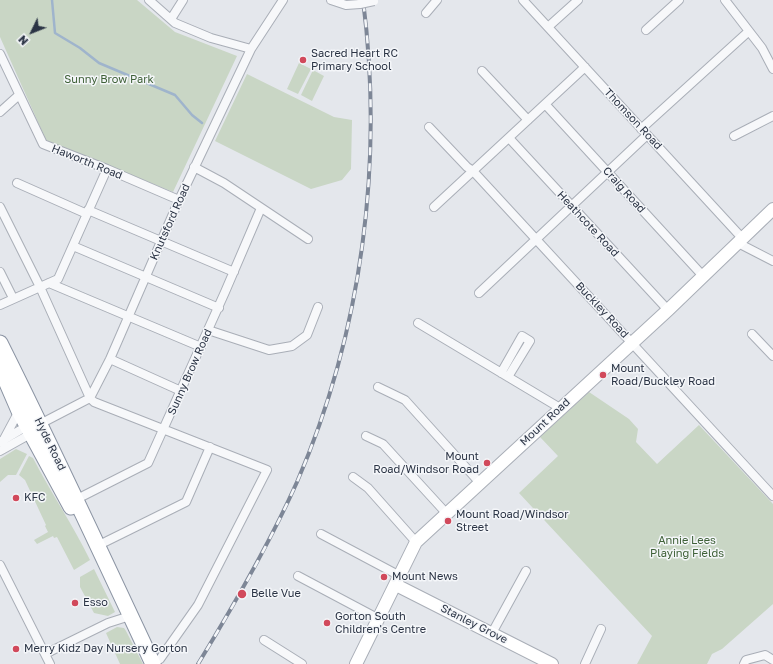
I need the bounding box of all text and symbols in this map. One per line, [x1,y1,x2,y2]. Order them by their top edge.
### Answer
north arrow [12,12,52,52]
text: N [15,33,30,48]
place label: Sacred Heart RC Primary School [311,47,398,73]
marker: Sacred Heart RC Primary School [298,55,308,65]
park label: Sunny Brow Park [64,73,154,87]
street label: Thomson Road [601,86,665,152]
street label: Haworth Road [50,142,124,182]
street label: Craig Road [600,164,648,216]
street label: Knutsford Road [147,182,193,262]
street label: Heathcote Road [554,188,622,260]
street label: Buckley Road [573,279,631,341]
street label: Sunny Brow Road [165,327,215,417]
place label: Mount Road/Buckley Road [611,362,715,388]
marker: Mount Road/Buckley Road [598,370,608,380]
street label: Mount Road [517,396,573,448]
street label: Hyde Road [32,415,68,473]
place label: Mount Road/Windsor Road [373,450,479,476]
marker: Mount Road/Windsor Road [482,458,492,468]
place label: KFC [24,491,46,505]
marker: KFC [11,493,21,503]
place label: Mount Road/Windsor Street [456,508,569,534]
marker: Mount Road/Windsor Street [443,516,453,526]
park label: Annie Lees Playing Fields [650,534,724,560]
place label: Mount News [392,570,458,584]
marker: Mount News [379,572,389,582]
place label: Belle Vue [251,587,301,601]
marker: Belle Vue [236,588,248,600]
place label: Esso [83,596,108,610]
marker: Esso [70,598,80,608]
street label: Stanley Grove [438,601,510,647]
place label: Gorton South Children's Centre [335,610,426,636]
marker: Gorton South Children's Centre [322,618,332,628]
place label: Merry Kidz Day Nursery Gorton [24,642,188,656]
marker: Merry Kidz Day Nursery Gorton [11,644,21,654]

